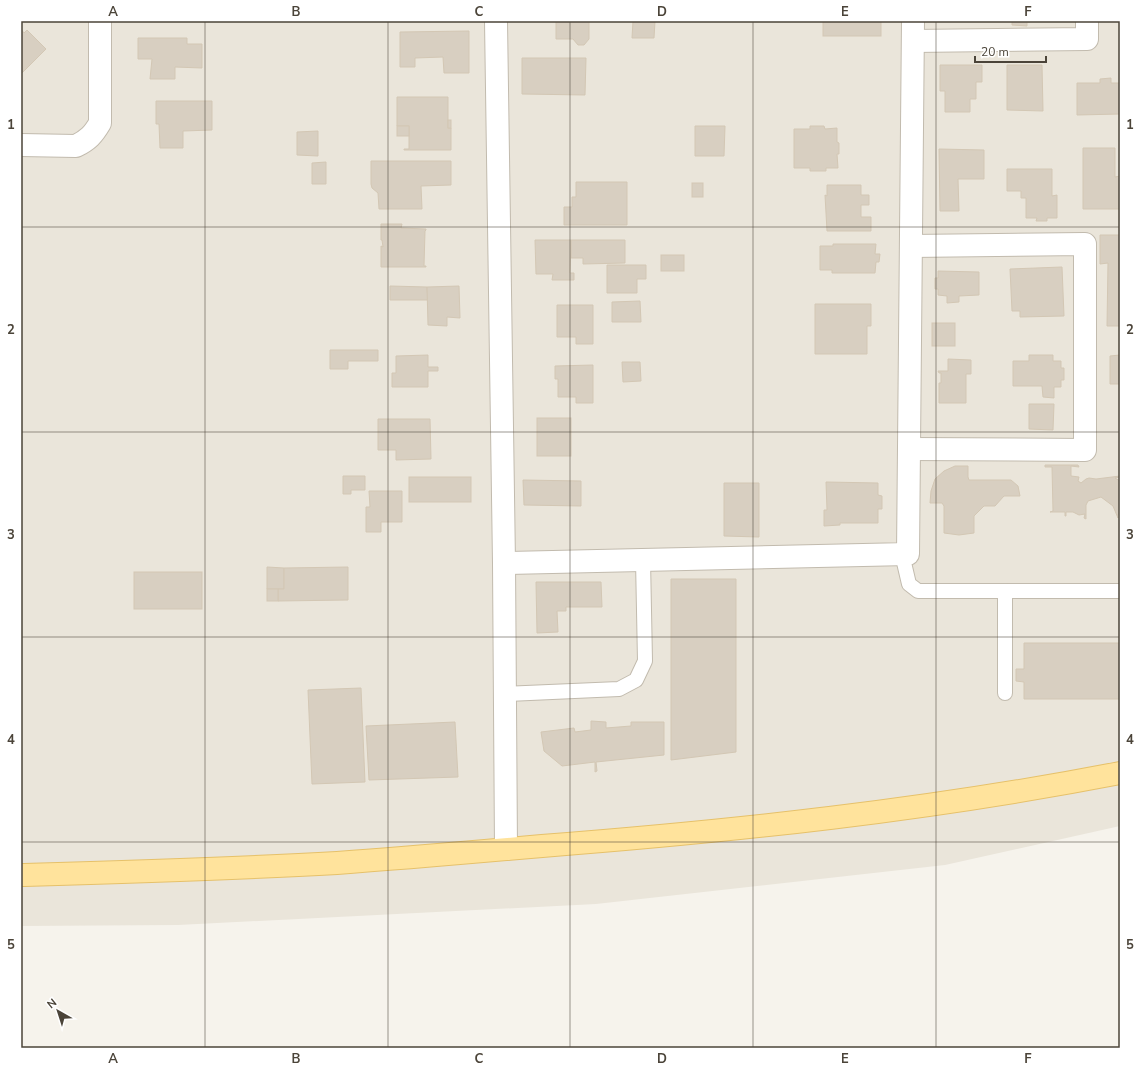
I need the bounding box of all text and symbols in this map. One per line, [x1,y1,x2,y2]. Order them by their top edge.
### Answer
text: A [108,3,118,21]
text: B [292,3,301,21]
text: C [475,3,484,21]
text: D [657,3,667,21]
text: E [841,3,849,21]
text: F [1024,3,1032,21]
scale bar [975,38,1046,64]
text: 20 m [981,44,1009,60]
text: 1 [7,116,15,134]
text: 1 [1126,116,1134,134]
text: 2 [7,321,15,339]
text: 2 [1126,321,1134,339]
text: 3 [7,526,15,544]
text: 3 [1126,526,1134,544]
text: 4 [7,731,15,749]
text: 4 [1126,731,1134,749]
text: 5 [7,936,15,954]
text: 5 [1126,936,1134,954]
north arrow [38,991,78,1031]
text: N [44,995,60,1012]
text: A [108,1050,118,1068]
text: B [292,1050,301,1068]
text: C [475,1050,484,1068]
text: D [657,1050,667,1068]
text: E [841,1050,849,1068]
text: F [1024,1050,1032,1068]

